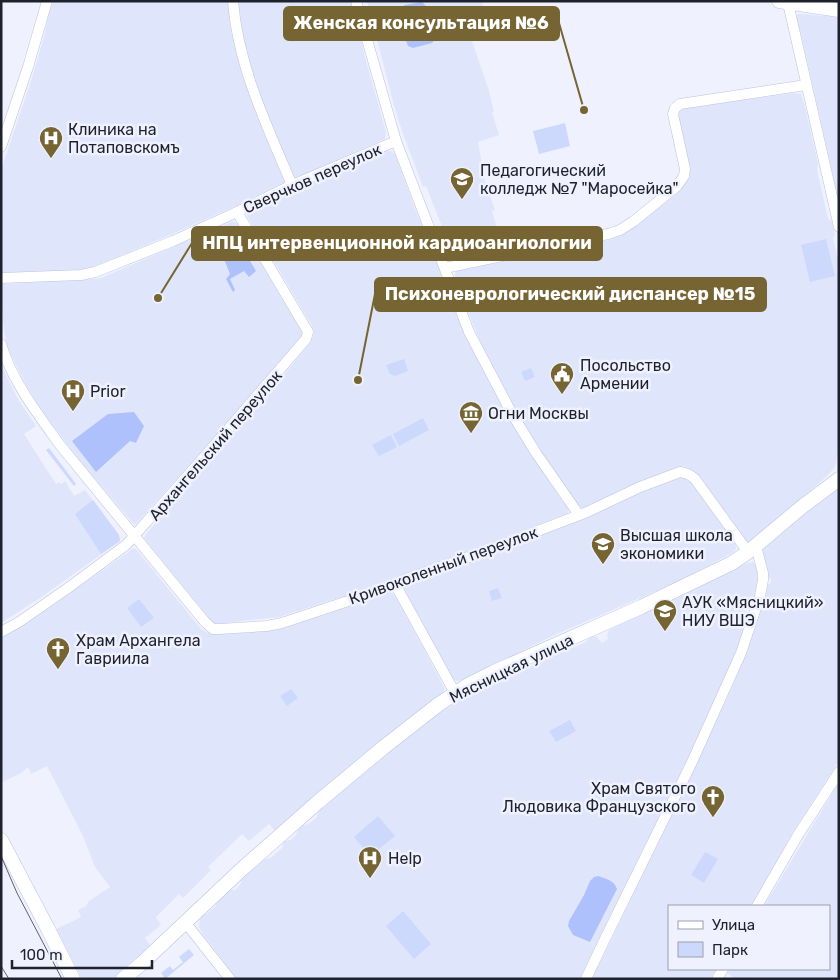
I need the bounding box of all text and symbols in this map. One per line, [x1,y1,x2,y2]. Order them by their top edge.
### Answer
callout: Женская консультация №6 [284,7,559,40]
text: Женская консультация №6 [293,12,549,34]
place label: Клиника на Потаповскомъ [68,120,180,157]
hospital icon: Клиника на Потаповскомъ [38,125,64,159]
street label: Сверчков переулок [240,139,385,217]
place label: Педагогический колледж №7 "Маросейка" [480,161,679,198]
school or university icon: Педагогический колледж №7 "Маросейка" [449,166,475,200]
callout: НПЦ интервенционной кардиоангиологии [192,227,602,260]
text: НПЦ интервенционной кардиоангиологии [202,232,592,254]
callout: Психоневрологический диспансер №15 [375,278,766,311]
text: Психоневрологический диспансер №15 [385,283,755,305]
place label: Посольство Армении [580,356,671,393]
public building icon: Посольство Армении [549,361,575,395]
street label: Архангельский переулок [145,366,286,524]
hospital icon: Prior [60,378,86,412]
place label: Prior [90,382,126,401]
museum icon: Огни Москвы [458,400,484,434]
place label: Огни Москвы [488,404,589,423]
street label: Кривоколенный переулок [346,522,541,609]
place label: Высшая школа экономики [620,526,733,563]
school or university icon: Высшая школа экономики [590,531,616,565]
place label: АУК «Мясницкий» НИУ ВШЭ [682,593,824,630]
school or university icon: АУК «Мясницкий» НИУ ВШЭ [652,598,678,632]
street label: Мясницкая улица [446,630,576,707]
place label: Храм Архангела Гавриила [76,631,201,668]
church icon: Храм Архангела Гавриила [45,636,71,670]
place label: Храм Святого Людовика Французского [503,779,696,816]
church icon: Храм Святого Людовика Французского [700,784,726,818]
hospital icon: Help [357,845,383,879]
place label: Help [388,849,422,868]
legend [668,905,830,970]
text: Улица [712,916,755,934]
scale bar [12,938,152,970]
text: Парк [712,941,748,959]
text: 100 m [20,946,62,964]

